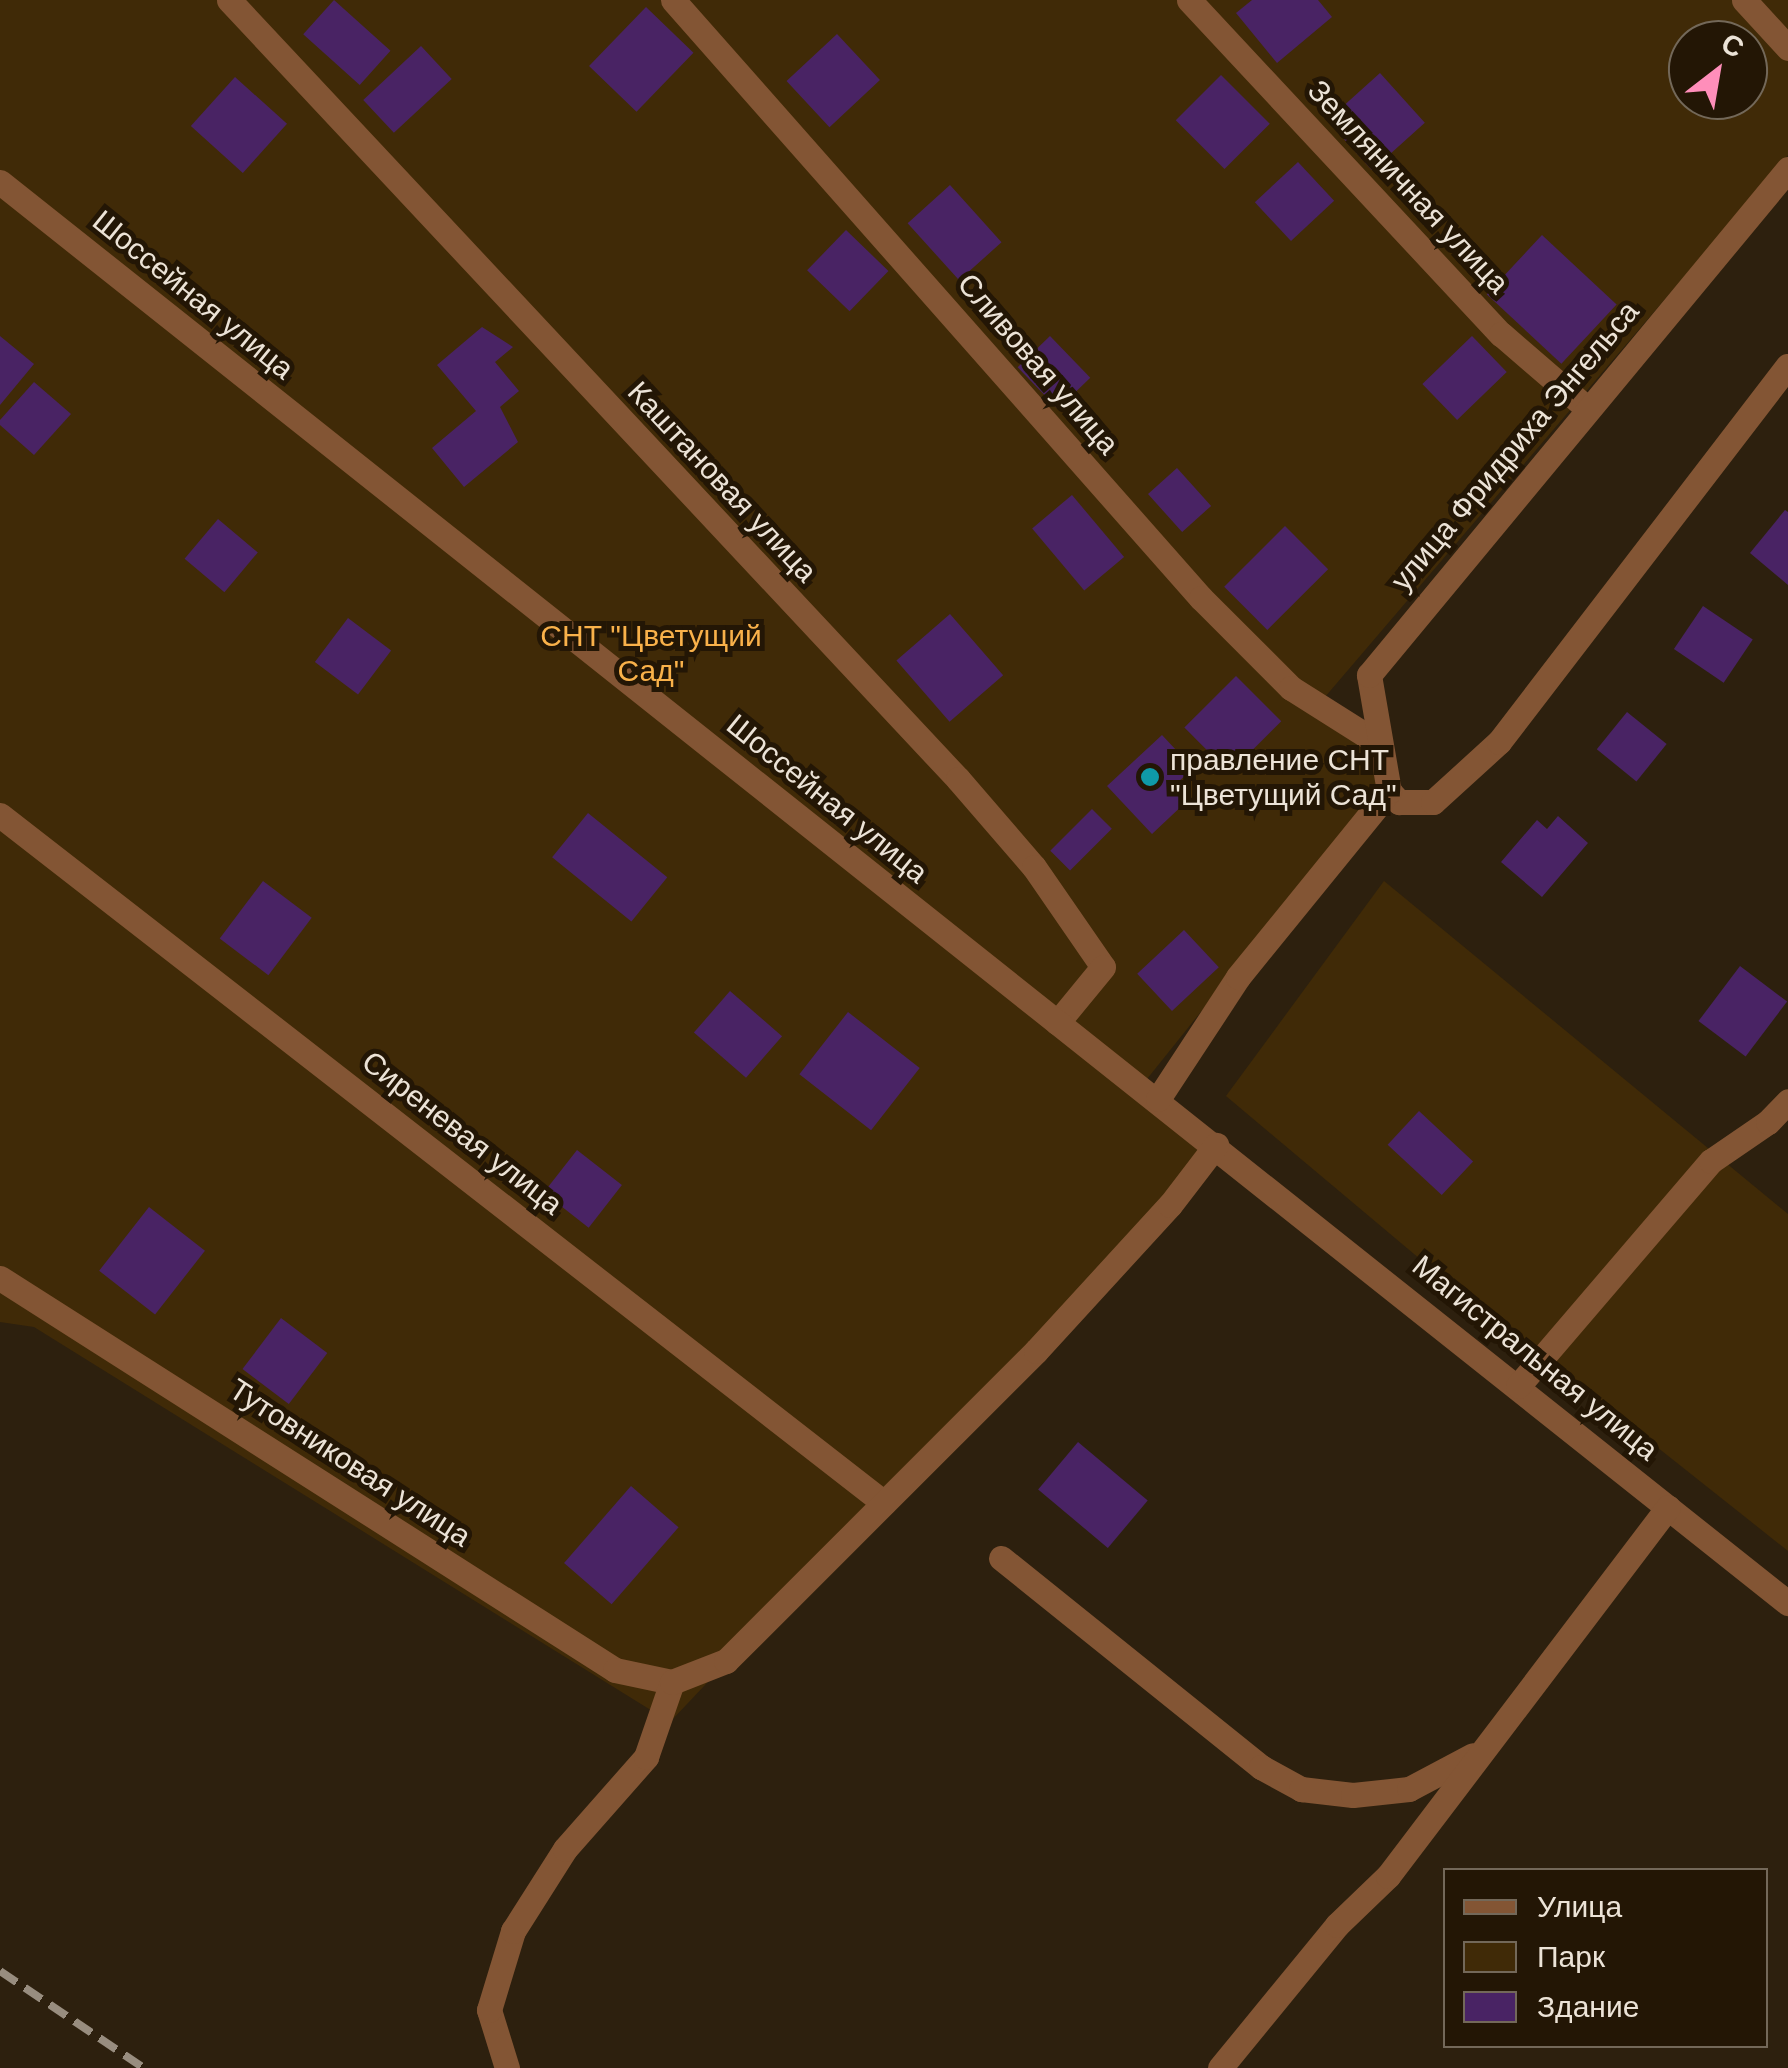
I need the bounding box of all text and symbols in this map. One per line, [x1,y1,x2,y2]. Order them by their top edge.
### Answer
north arrow [1668,20,1768,120]
text: С [1716,27,1749,64]
street label: Земляничная улица [1300,73,1516,301]
street label: Шоссейная улица [85,203,301,387]
street label: Сливовая улица [950,266,1126,462]
street label: улица Фридриха Энгельса [1383,294,1647,598]
street label: Каштановая улица [620,374,824,590]
park label: СНТ "Цветущий Сад" [540,618,762,688]
street label: Шоссейная улица [719,707,935,891]
place label: правление СНТ "Цветущий Сад" [1170,742,1397,812]
marker: правление СНТ "Цветущий Сад" [1139,766,1161,788]
street label: Сиреневая улица [355,1044,569,1222]
street label: Магистральная улица [1405,1248,1665,1468]
street label: Тутовниковая улица [223,1372,477,1554]
legend [1443,1868,1768,2048]
text: Улица [1537,1890,1622,1923]
text: Парк [1537,1940,1605,1973]
text: Здание [1537,1990,1639,2023]

